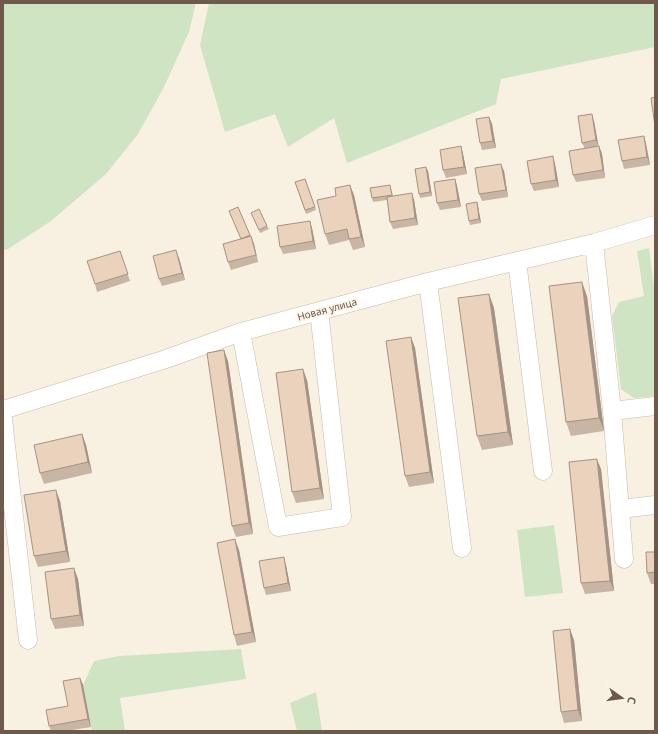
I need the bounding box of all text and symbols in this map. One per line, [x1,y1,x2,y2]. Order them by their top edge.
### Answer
street label: Новая улица [296,294,358,324]
north arrow [602,678,642,718]
text: С [624,695,640,706]

